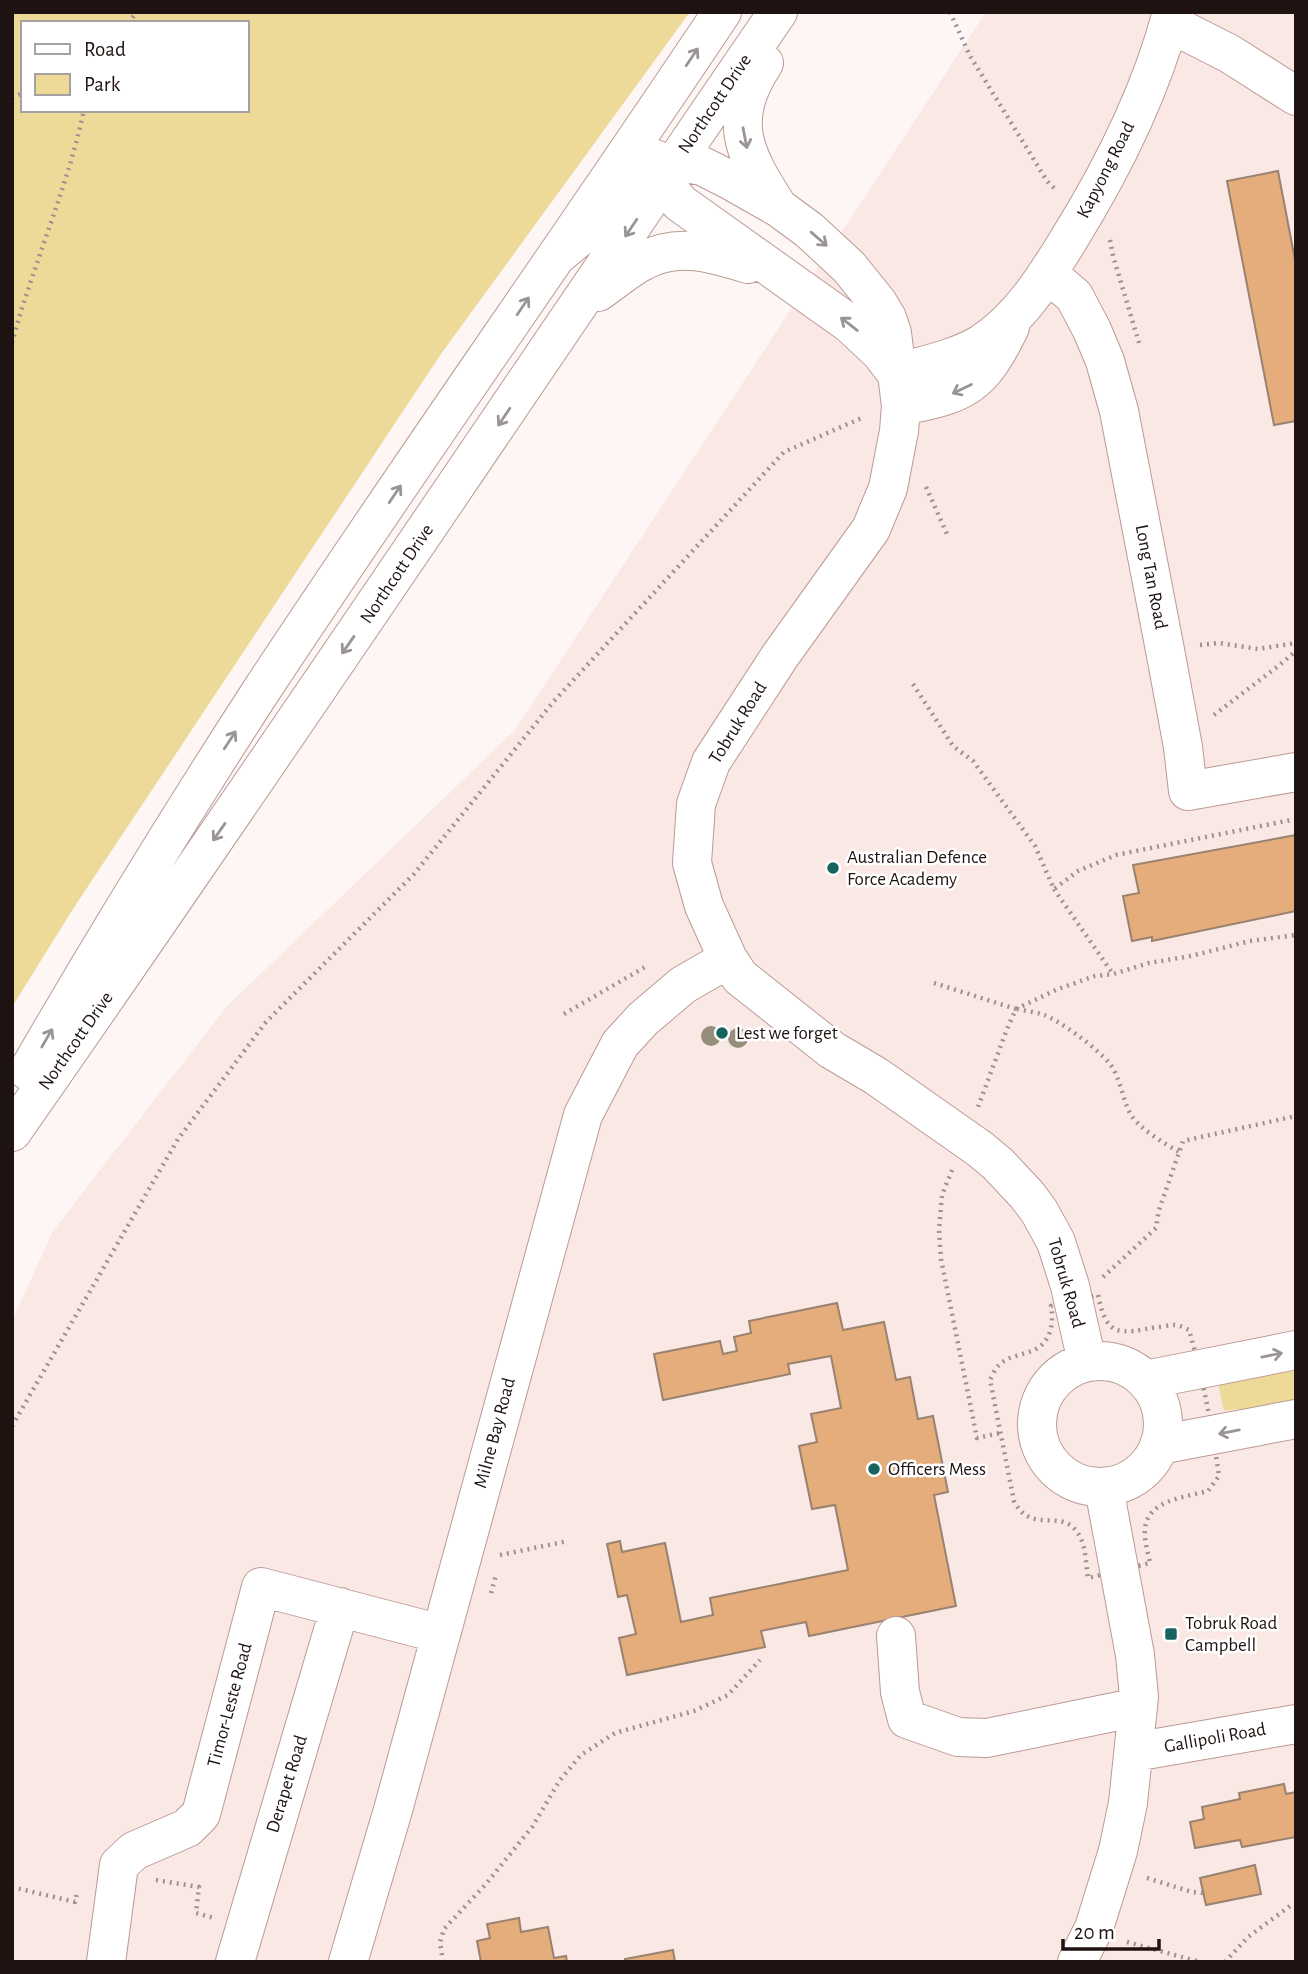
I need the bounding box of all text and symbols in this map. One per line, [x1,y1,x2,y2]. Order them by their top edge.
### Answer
legend [21,21,248,112]
text: Road [84,39,126,60]
one-way arrow [686,47,700,67]
street label: Northcott Drive [675,51,755,157]
text: Park [84,74,121,95]
street label: Kapyong Road [1074,119,1138,221]
one-way arrow [738,126,752,149]
one-way arrow [624,218,638,237]
one-way arrow [810,231,828,247]
one-way arrow [516,297,531,316]
one-way arrow [840,316,858,331]
one-way arrow [952,382,973,396]
one-way arrow [496,406,510,426]
one-way arrow [388,484,402,504]
street label: Northcott Drive [357,521,437,627]
street label: Long Tan Road [1132,523,1171,631]
one-way arrow [341,635,355,654]
street label: Tobruk Road [705,679,771,767]
one-way arrow [223,730,237,750]
one-way arrow [212,822,226,841]
place label: Australian Defence Force Academy [847,848,987,889]
marker: Australian Defence Force Academy [825,860,841,876]
street label: Northcott Drive [35,988,117,1094]
place label: Lest we forget [736,1024,838,1043]
marker: Lest we forget [714,1025,730,1041]
one-way arrow [40,1028,54,1048]
street label: Tobruk Road [1044,1236,1088,1330]
one-way arrow [1260,1347,1283,1361]
street label: Milne Bay Road [471,1375,519,1490]
one-way arrow [1218,1426,1241,1440]
place label: Officers Mess [888,1460,986,1479]
marker: Officers Mess [866,1461,882,1477]
place label: Tobruk Road Campbell [1185,1614,1278,1655]
marker: Tobruk Road Campbell [1163,1626,1179,1642]
street label: Timor-Leste Road [204,1641,256,1769]
street label: Gallipoli Road [1163,1720,1268,1756]
street label: Derapet Road [263,1733,311,1835]
scale bar [1063,1908,1159,1952]
text: 20 m [1074,1922,1115,1943]

